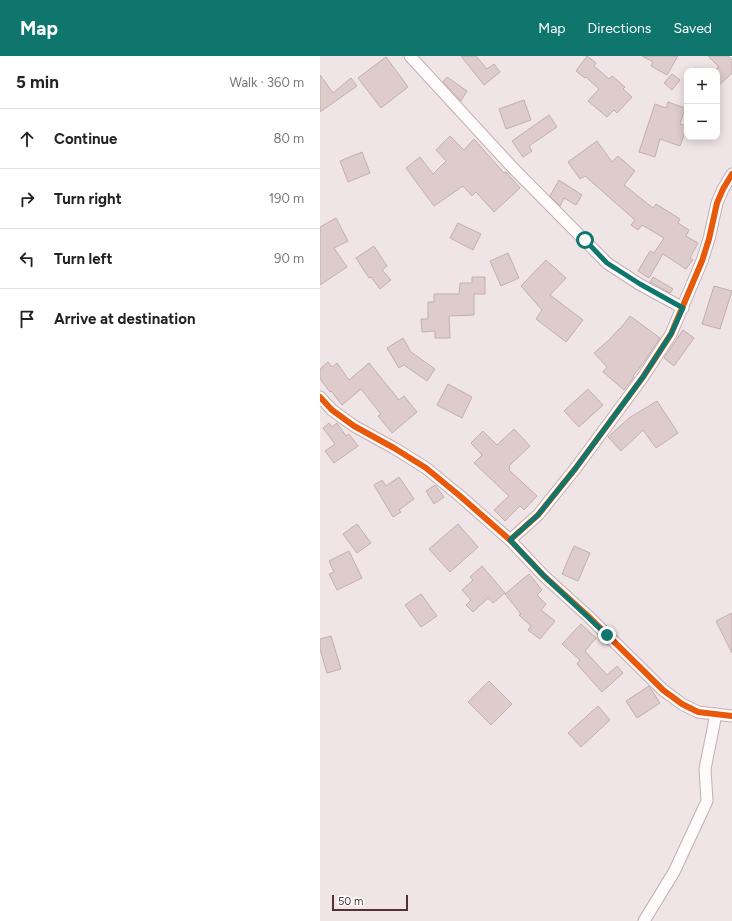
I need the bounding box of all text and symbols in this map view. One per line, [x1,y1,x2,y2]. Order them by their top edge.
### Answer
text: Map [20,17,58,40]
text: Map [538,20,566,37]
text: Directions [588,20,651,37]
text: Saved [673,20,712,37]
map controls [684,68,720,140]
button: + [684,68,720,104]
text: 5 min [16,72,59,92]
text: Walk · 360 m [229,75,304,90]
button: − [684,104,720,140]
icon: ahead [16,128,38,150]
text: Continue [54,130,117,148]
text: 80 m [273,131,304,146]
icon: right [16,188,38,210]
text: Turn right [54,190,122,208]
text: 190 m [269,191,304,206]
route start [576,231,594,249]
icon: left [16,248,38,270]
text: Turn left [54,250,112,268]
text: 90 m [274,251,304,266]
icon: arrive [16,308,38,330]
text: Arrive at destination [54,310,195,328]
route end [598,626,616,644]
scale bar [332,893,408,912]
text: 50 m [338,895,363,908]

